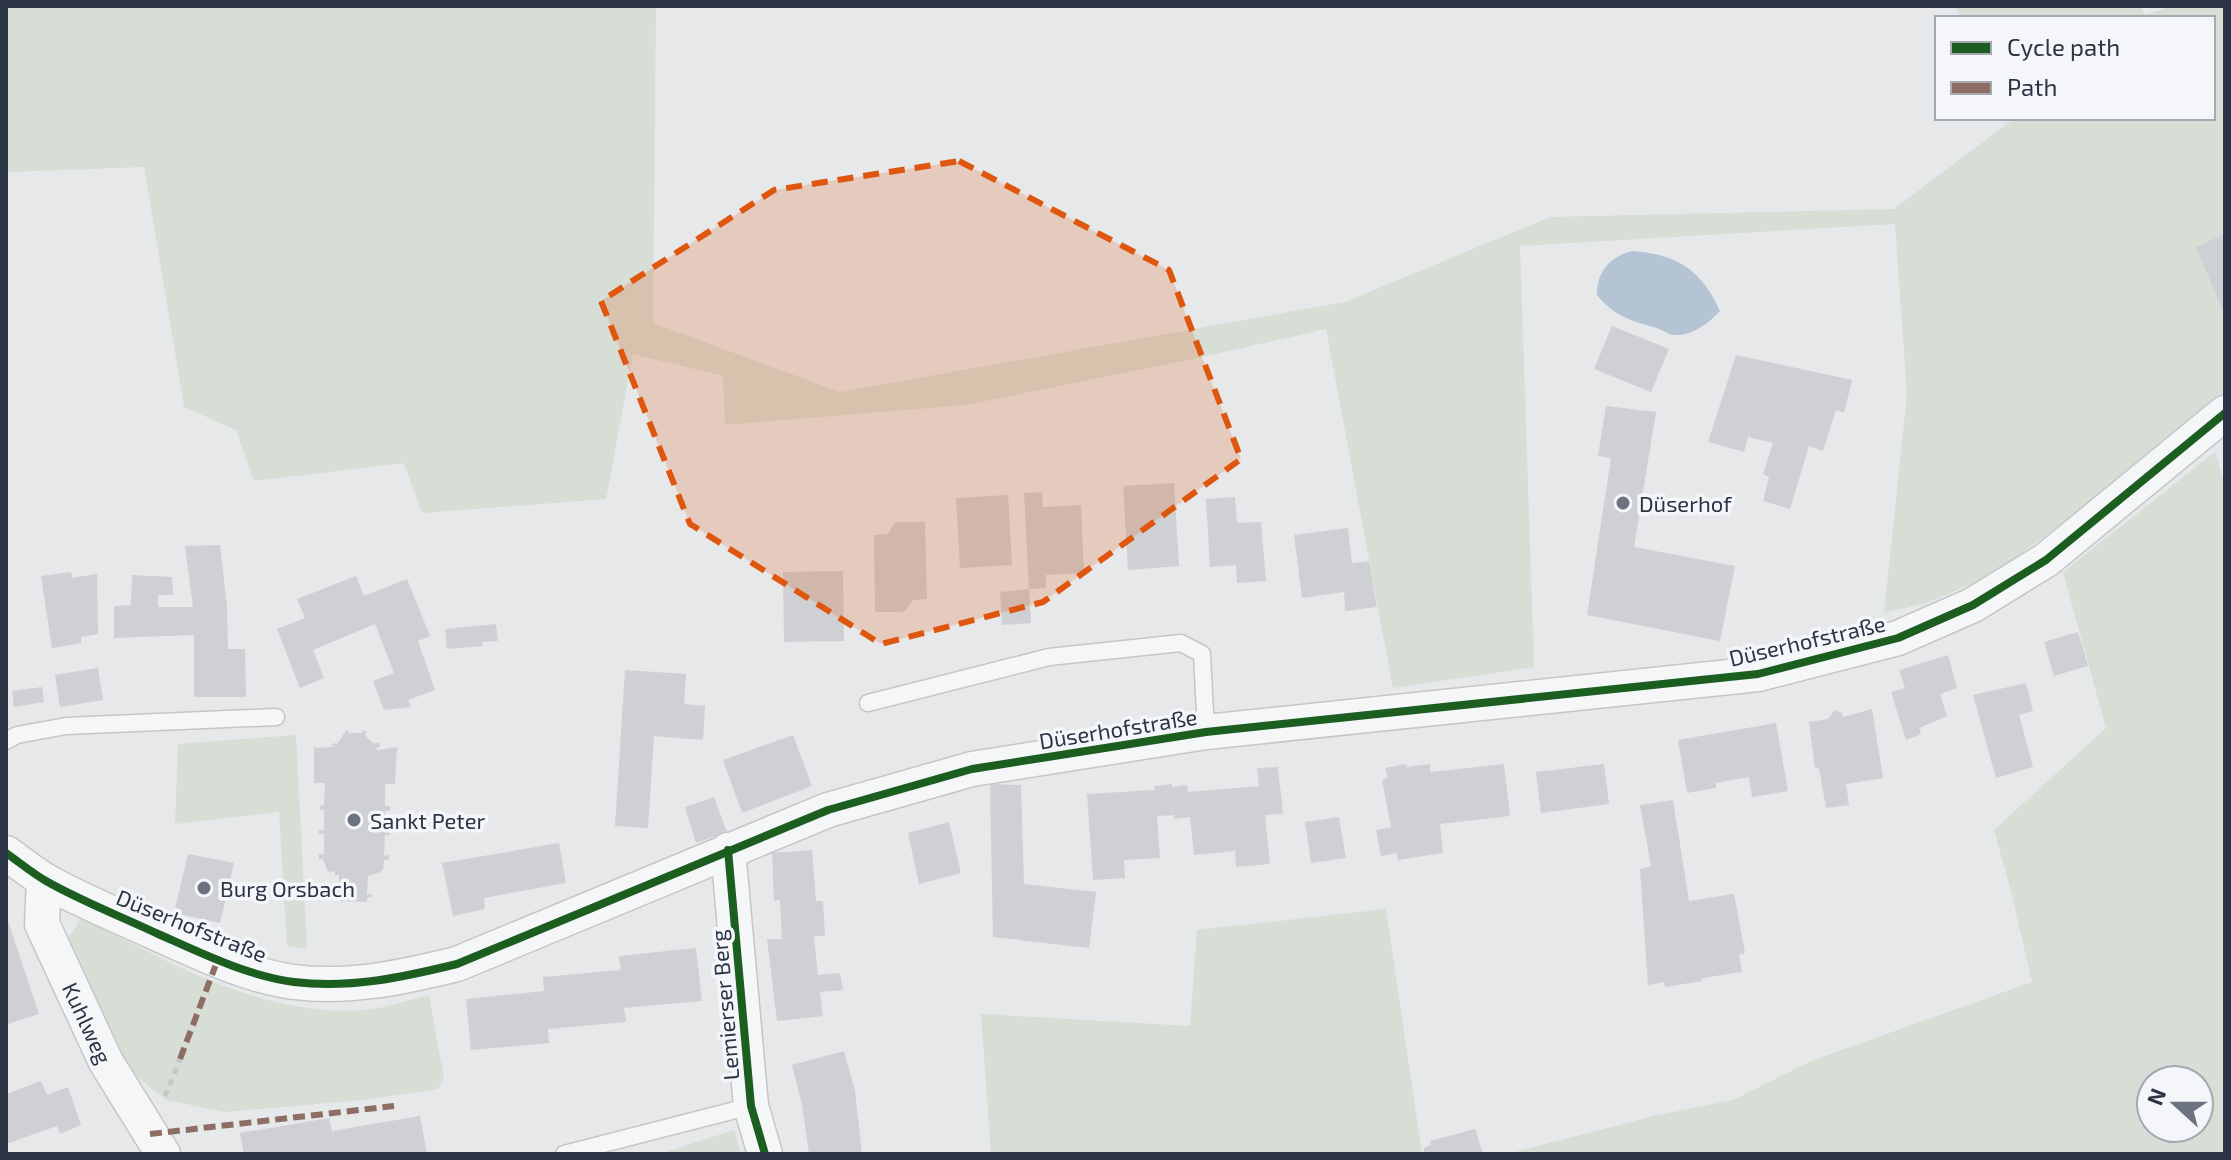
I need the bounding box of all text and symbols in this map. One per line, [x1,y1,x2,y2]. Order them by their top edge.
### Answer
legend [1935,16,2215,120]
text: Cycle path [2007,32,2120,61]
text: Path [2007,72,2057,101]
place label: Düserhof [1639,490,1732,516]
marker: Düserhof [1614,494,1632,512]
street label: Düserhofstraße [1726,609,1888,671]
street label: Düserhofstraße [1037,703,1199,753]
place label: Sankt Peter [370,807,486,833]
marker: Sankt Peter [345,811,363,829]
place label: Burg Orsbach [220,875,355,901]
marker: Burg Orsbach [195,879,213,897]
street label: Düserhofstraße [113,883,271,967]
street label: Lemierser Berg [704,929,744,1081]
street label: Kuhlweg [58,978,118,1068]
north arrow [2135,1064,2215,1144]
text: N [2140,1084,2170,1109]

